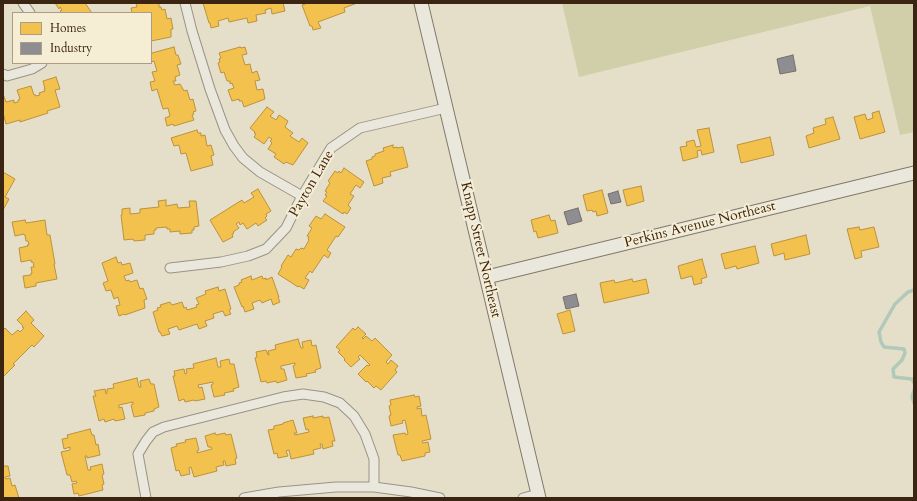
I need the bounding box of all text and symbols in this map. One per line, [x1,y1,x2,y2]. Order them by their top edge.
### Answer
legend [12,12,152,64]
text: Homes [50,20,86,36]
text: Industry [50,40,92,56]
street label: Payton Lane [286,148,338,220]
street label: Knapp Street Northeast [456,181,504,319]
street label: Perkins Avenue Northeast [623,198,777,252]

